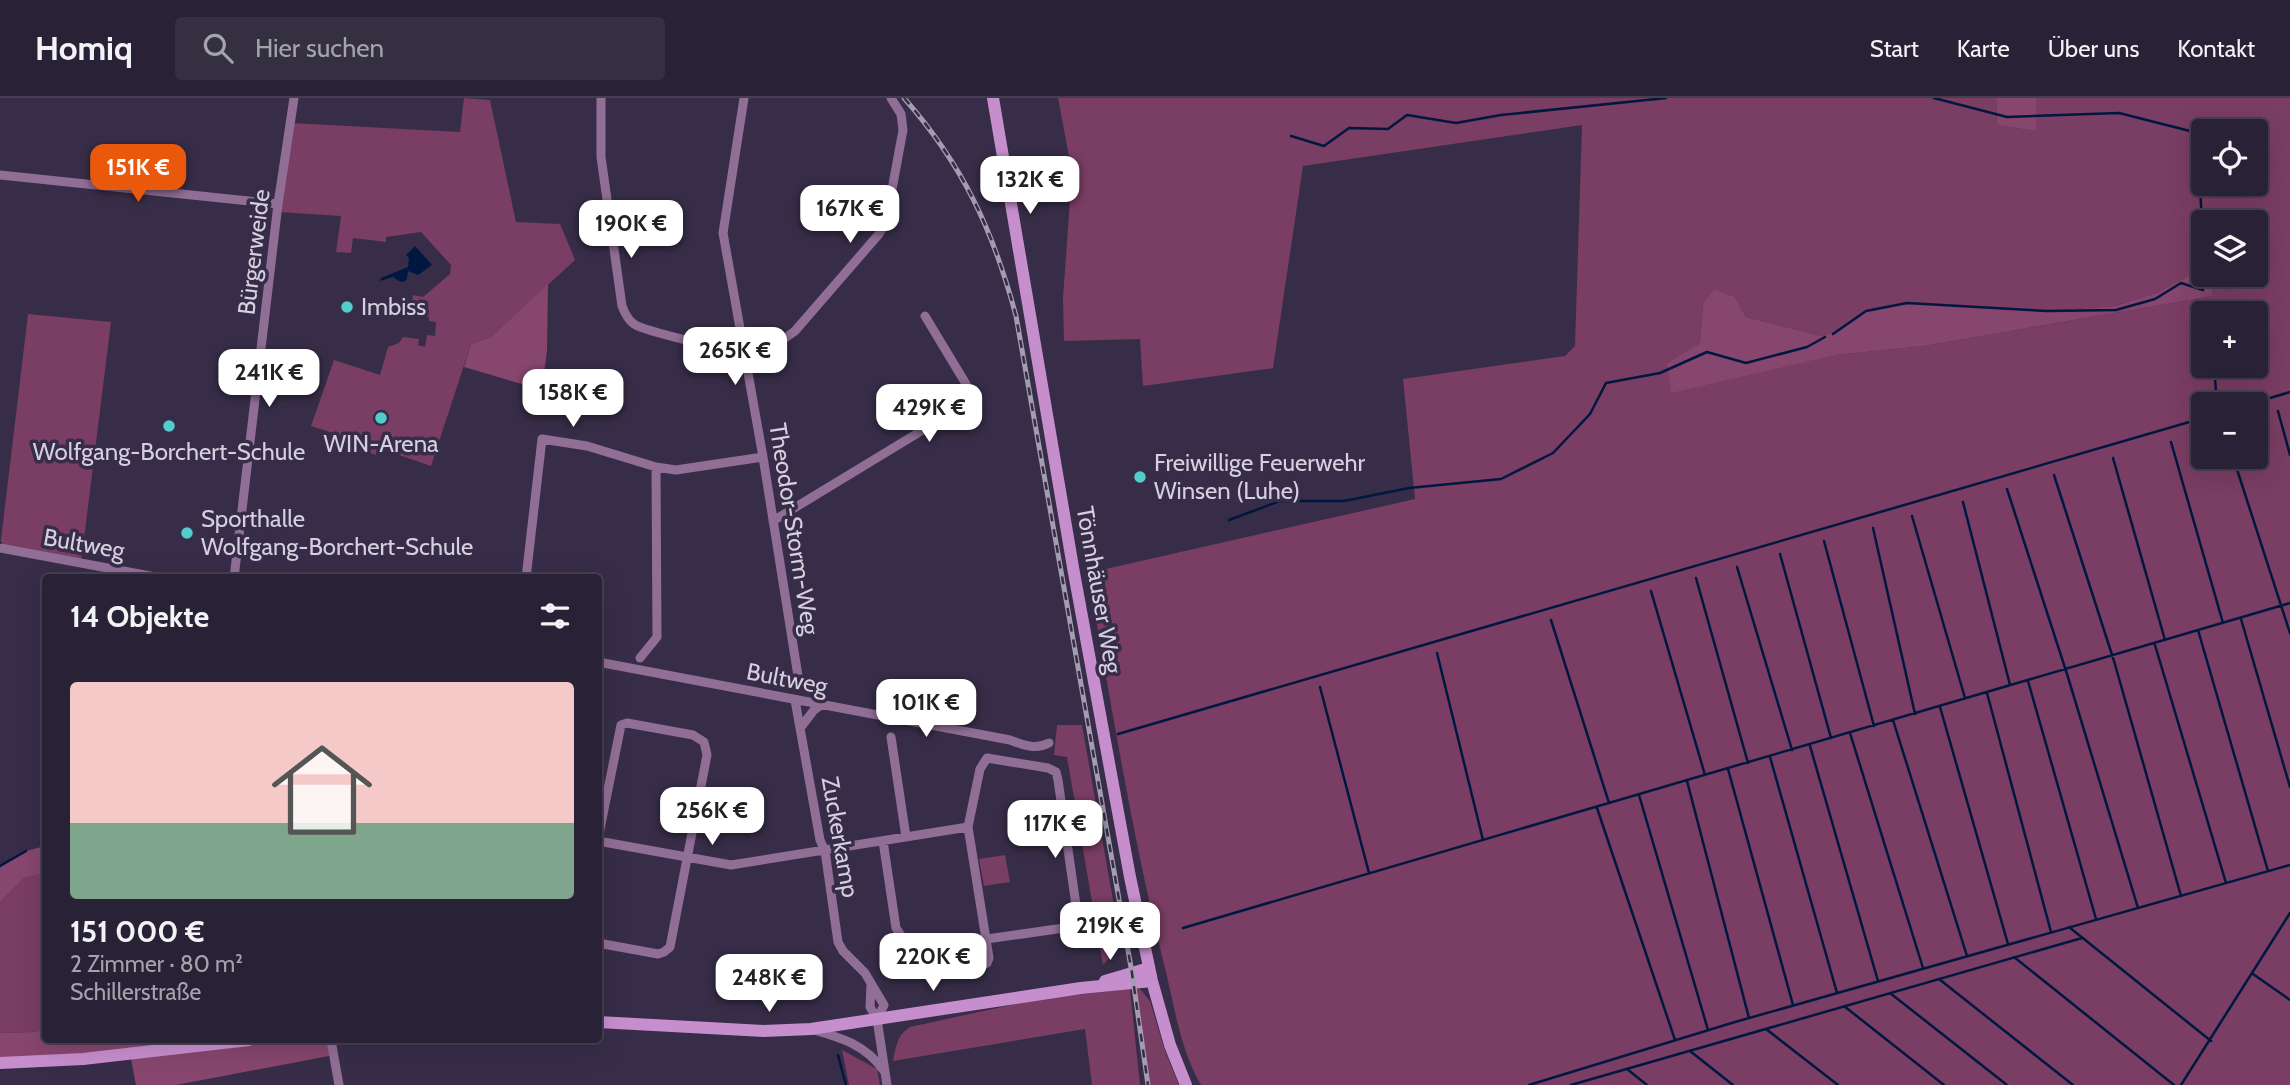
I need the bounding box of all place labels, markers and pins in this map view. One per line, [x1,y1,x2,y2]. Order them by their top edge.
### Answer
pin: 151K € [81,144,195,204]
pin: 132K € [973,156,1087,216]
pin: 167K € [793,186,907,245]
pin: 190K € [574,200,688,260]
place label: Imbiss [361,292,426,321]
marker: Imbiss [339,299,355,315]
pin: 265K € [678,328,792,387]
pin: 241K € [212,350,326,409]
pin: 158K € [516,370,630,429]
pin: 429K € [872,384,986,444]
marker: WIN-Arena [373,410,389,426]
marker: Wolfgang-Borchert-Schule [161,418,177,434]
place label: WIN-Arena [323,429,439,458]
place label: Wolfgang-Borchert-Schule [33,437,305,466]
place label: Freiwillige Feuerwehr Winsen (Luhe) [1154,448,1365,505]
marker: Freiwillige Feuerwehr Winsen (Luhe) [1132,469,1148,485]
place label: Sporthalle Wolfgang-Borchert-Schule [201,504,473,561]
marker: Sporthalle Wolfgang-Borchert-Schule [179,525,195,541]
pin: 101K € [869,680,983,739]
pin: 256K € [655,788,769,847]
pin: 117K € [998,800,1112,860]
pin: 219K € [1053,902,1167,962]
pin: 220K € [876,934,990,993]
pin: 248K € [712,954,826,1014]

